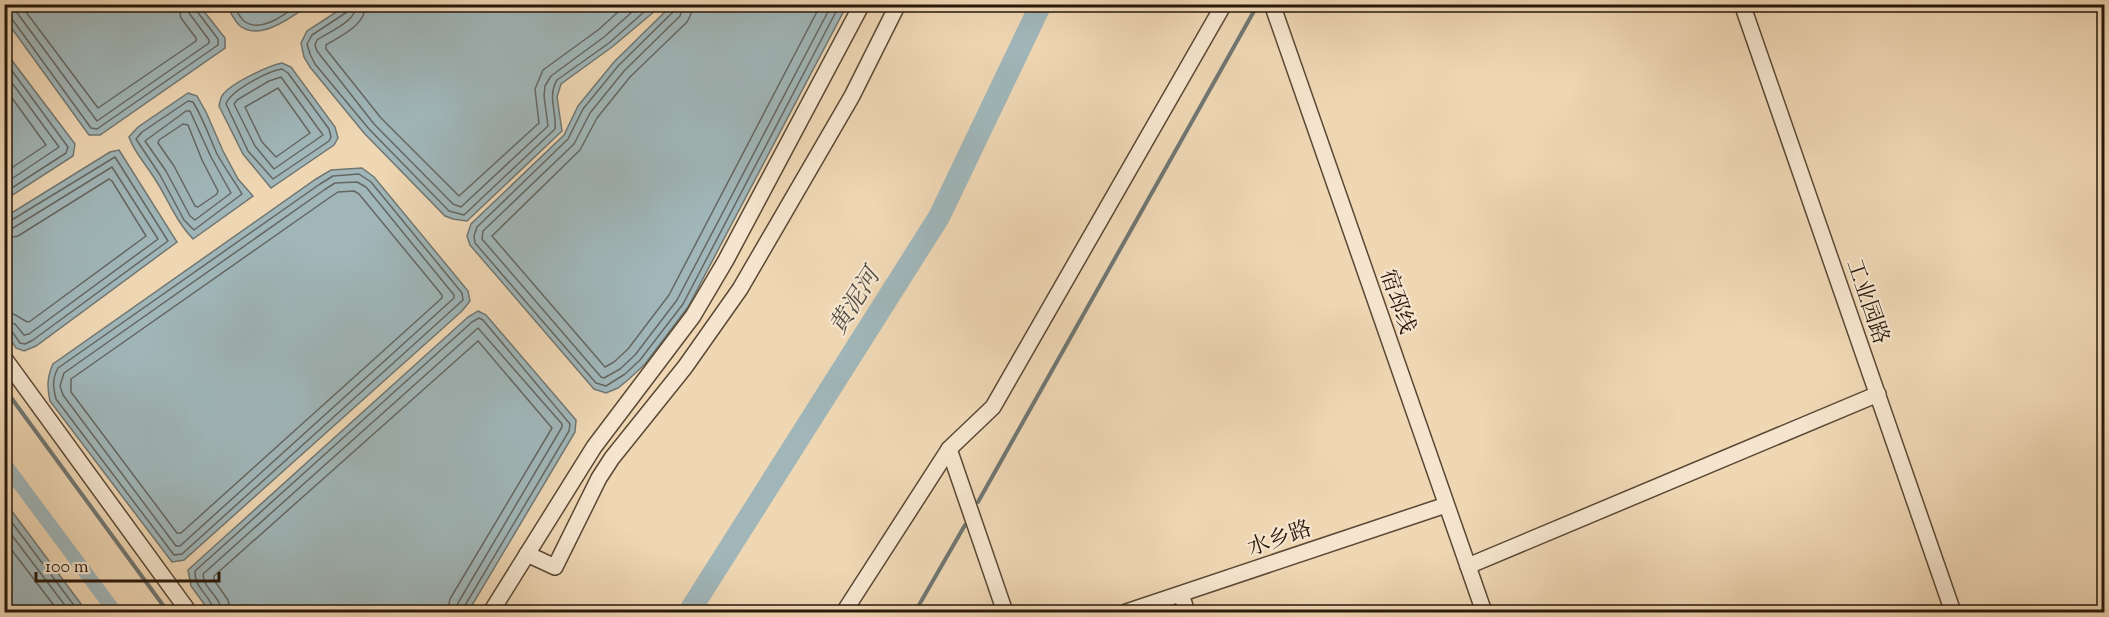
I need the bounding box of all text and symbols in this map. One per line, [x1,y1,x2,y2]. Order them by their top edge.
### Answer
street label: 工业园路 [1837,255,1896,349]
water label: 黄泥河 [822,259,891,342]
street label: 宿邳线 [1370,266,1422,338]
street label: 水乡路 [1244,514,1316,566]
scale bar [36,545,219,583]
text: 100 m [45,555,89,581]

